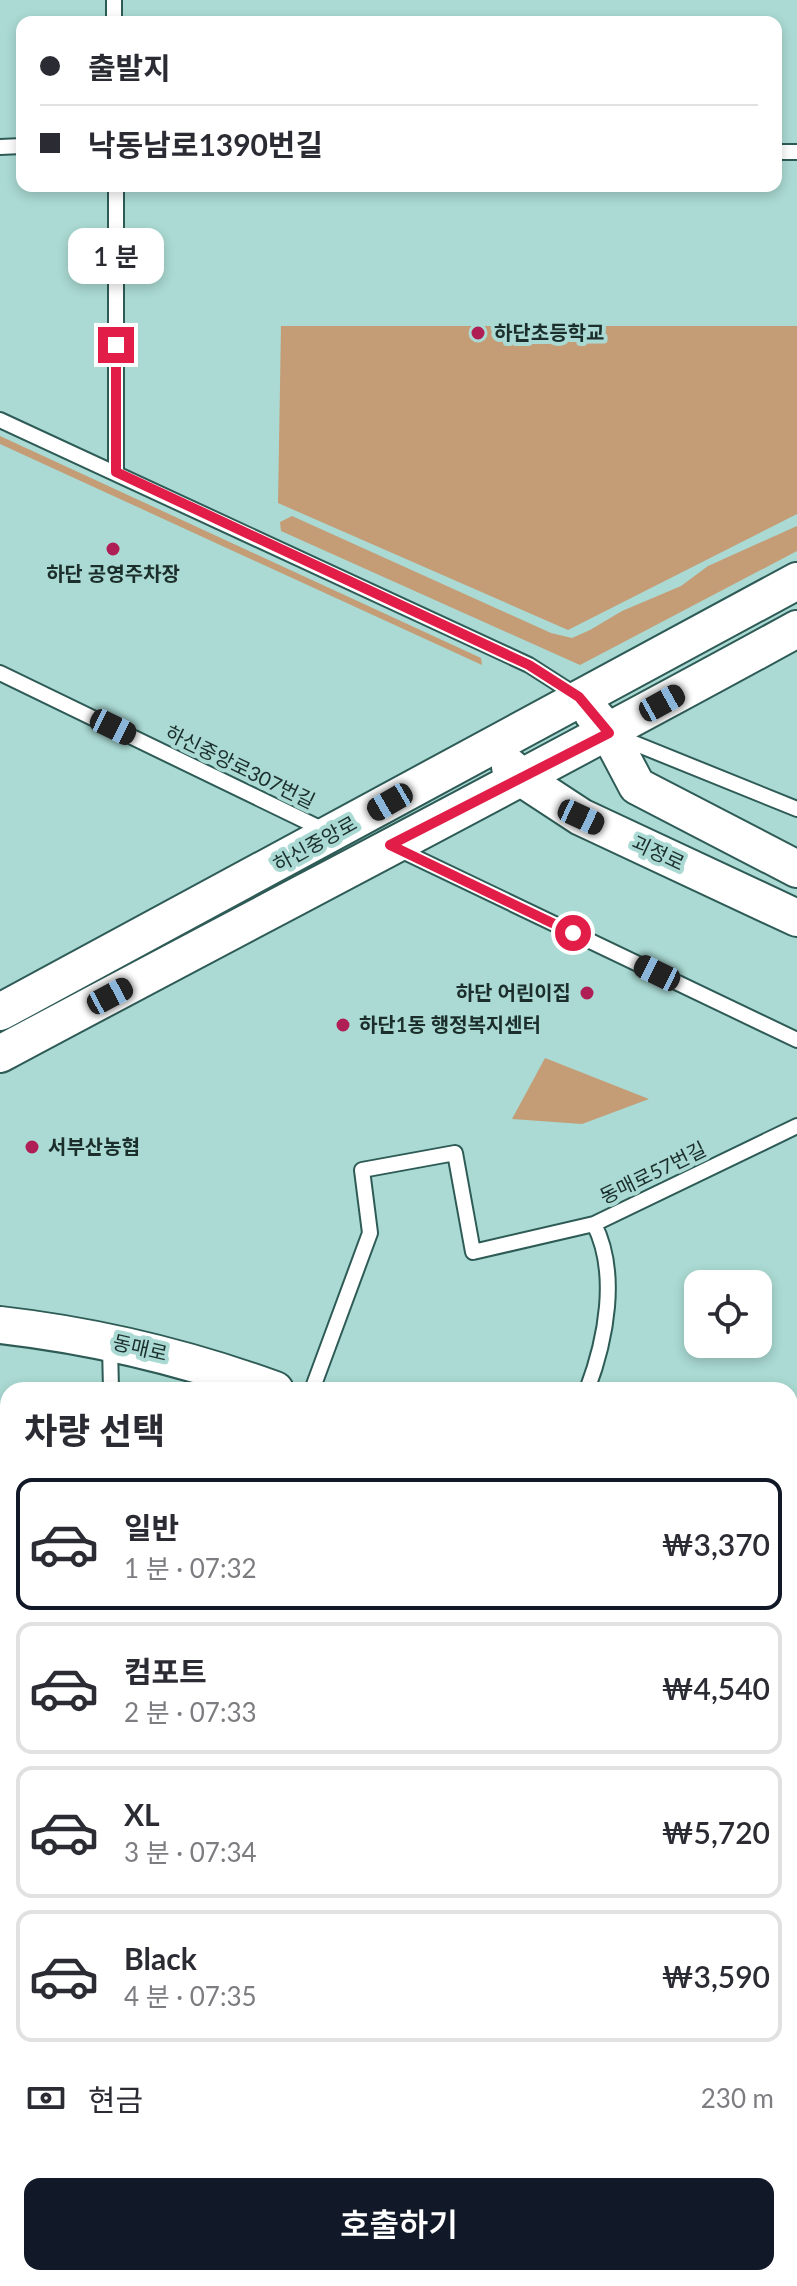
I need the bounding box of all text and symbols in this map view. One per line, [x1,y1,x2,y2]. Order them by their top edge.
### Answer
text: 출발지 [88,49,171,85]
text: 낙동남로1390번길 [88,126,323,162]
callout: 1 분 [68,229,164,285]
text: 1 분 [93,240,139,272]
place label: 하단초등학교 [494,320,604,344]
marker: 하단초등학교 [469,324,487,342]
route end [98,327,134,363]
marker: 하단 공영주차장 [104,540,122,558]
place label: 하단 공영주차장 [46,561,180,585]
car [635,681,689,725]
car [86,706,140,748]
street label: 하신중앙로307번길 [162,719,319,813]
car [363,780,417,824]
car [554,796,608,838]
street label: 하신중앙로 [268,810,361,876]
street label: 괴정로 [628,830,689,875]
route start [555,915,591,951]
car [630,952,684,994]
car [83,974,137,1018]
place label: 하단 어린이집 [456,980,571,1004]
marker: 하단 어린이집 [578,984,596,1002]
place label: 하단1동 행정복지센터 [359,1012,541,1036]
marker: 하단1동 행정복지센터 [334,1016,352,1034]
place label: 서부산농협 [48,1134,140,1158]
street label: 동매로57번길 [596,1136,710,1208]
marker: 서부산농협 [23,1138,41,1156]
map controls [684,1270,772,1358]
button: locate [684,1270,772,1358]
street label: 동매로 [111,1329,170,1365]
text: 차량 선택 [24,1408,165,1452]
icon: car [28,1508,100,1580]
text: 일반 [124,1509,179,1545]
text: ₩3,370 [661,1526,770,1562]
text: 1 분 · 07:32 [124,1552,257,1584]
icon: car [28,1652,100,1724]
text: 컴포트 [124,1653,207,1689]
text: ₩4,540 [661,1670,770,1706]
text: 2 분 · 07:33 [124,1696,257,1728]
icon: car [28,1796,100,1868]
text: XL [124,1796,160,1832]
text: ₩5,720 [661,1814,770,1850]
text: 3 분 · 07:34 [124,1836,257,1868]
icon: car [28,1940,100,2012]
text: Black [124,1940,197,1976]
text: ₩3,590 [661,1958,770,1994]
text: 4 분 · 07:35 [124,1980,257,2012]
icon: cash [24,2076,68,2120]
text: 현금 [88,2081,143,2117]
text: 230 m [701,2082,774,2114]
button: 호출하기 [24,2178,774,2270]

